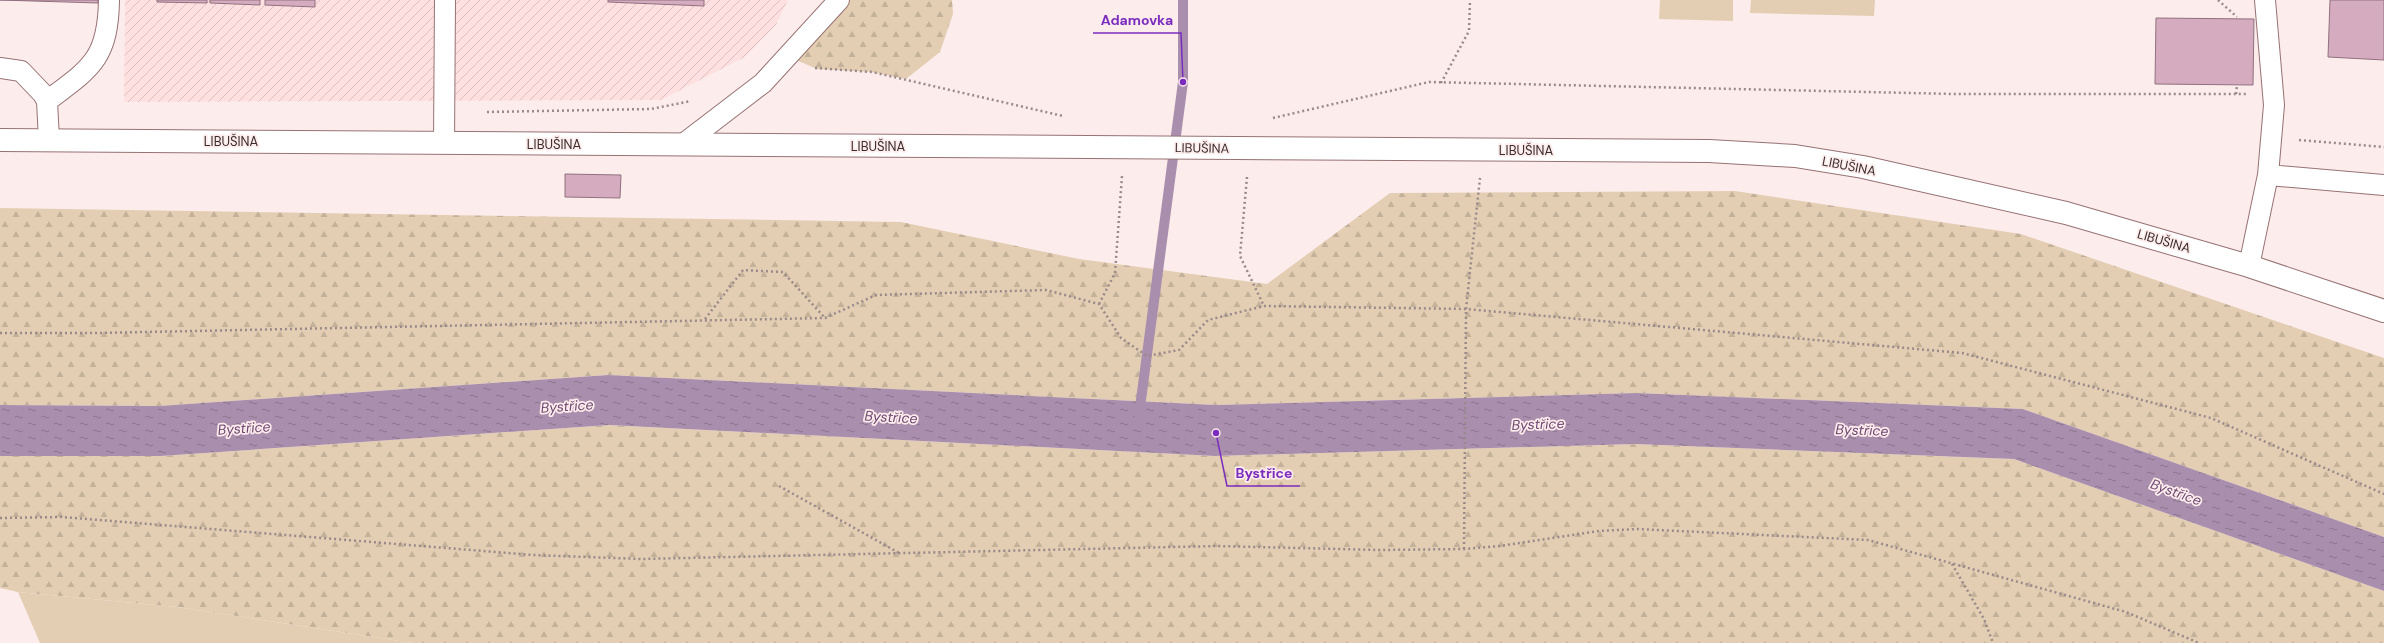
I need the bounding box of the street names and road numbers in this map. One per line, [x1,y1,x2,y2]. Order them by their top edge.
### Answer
street label: LIBUŠINA [204,133,259,150]
street label: LIBUŠINA [527,136,582,153]
street label: LIBUŠINA [851,138,906,155]
street label: LIBUŠINA [1175,139,1230,157]
street label: LIBUŠINA [1499,142,1554,159]
street label: LIBUŠINA [1821,152,1878,180]
street label: LIBUŠINA [2135,225,2193,257]

